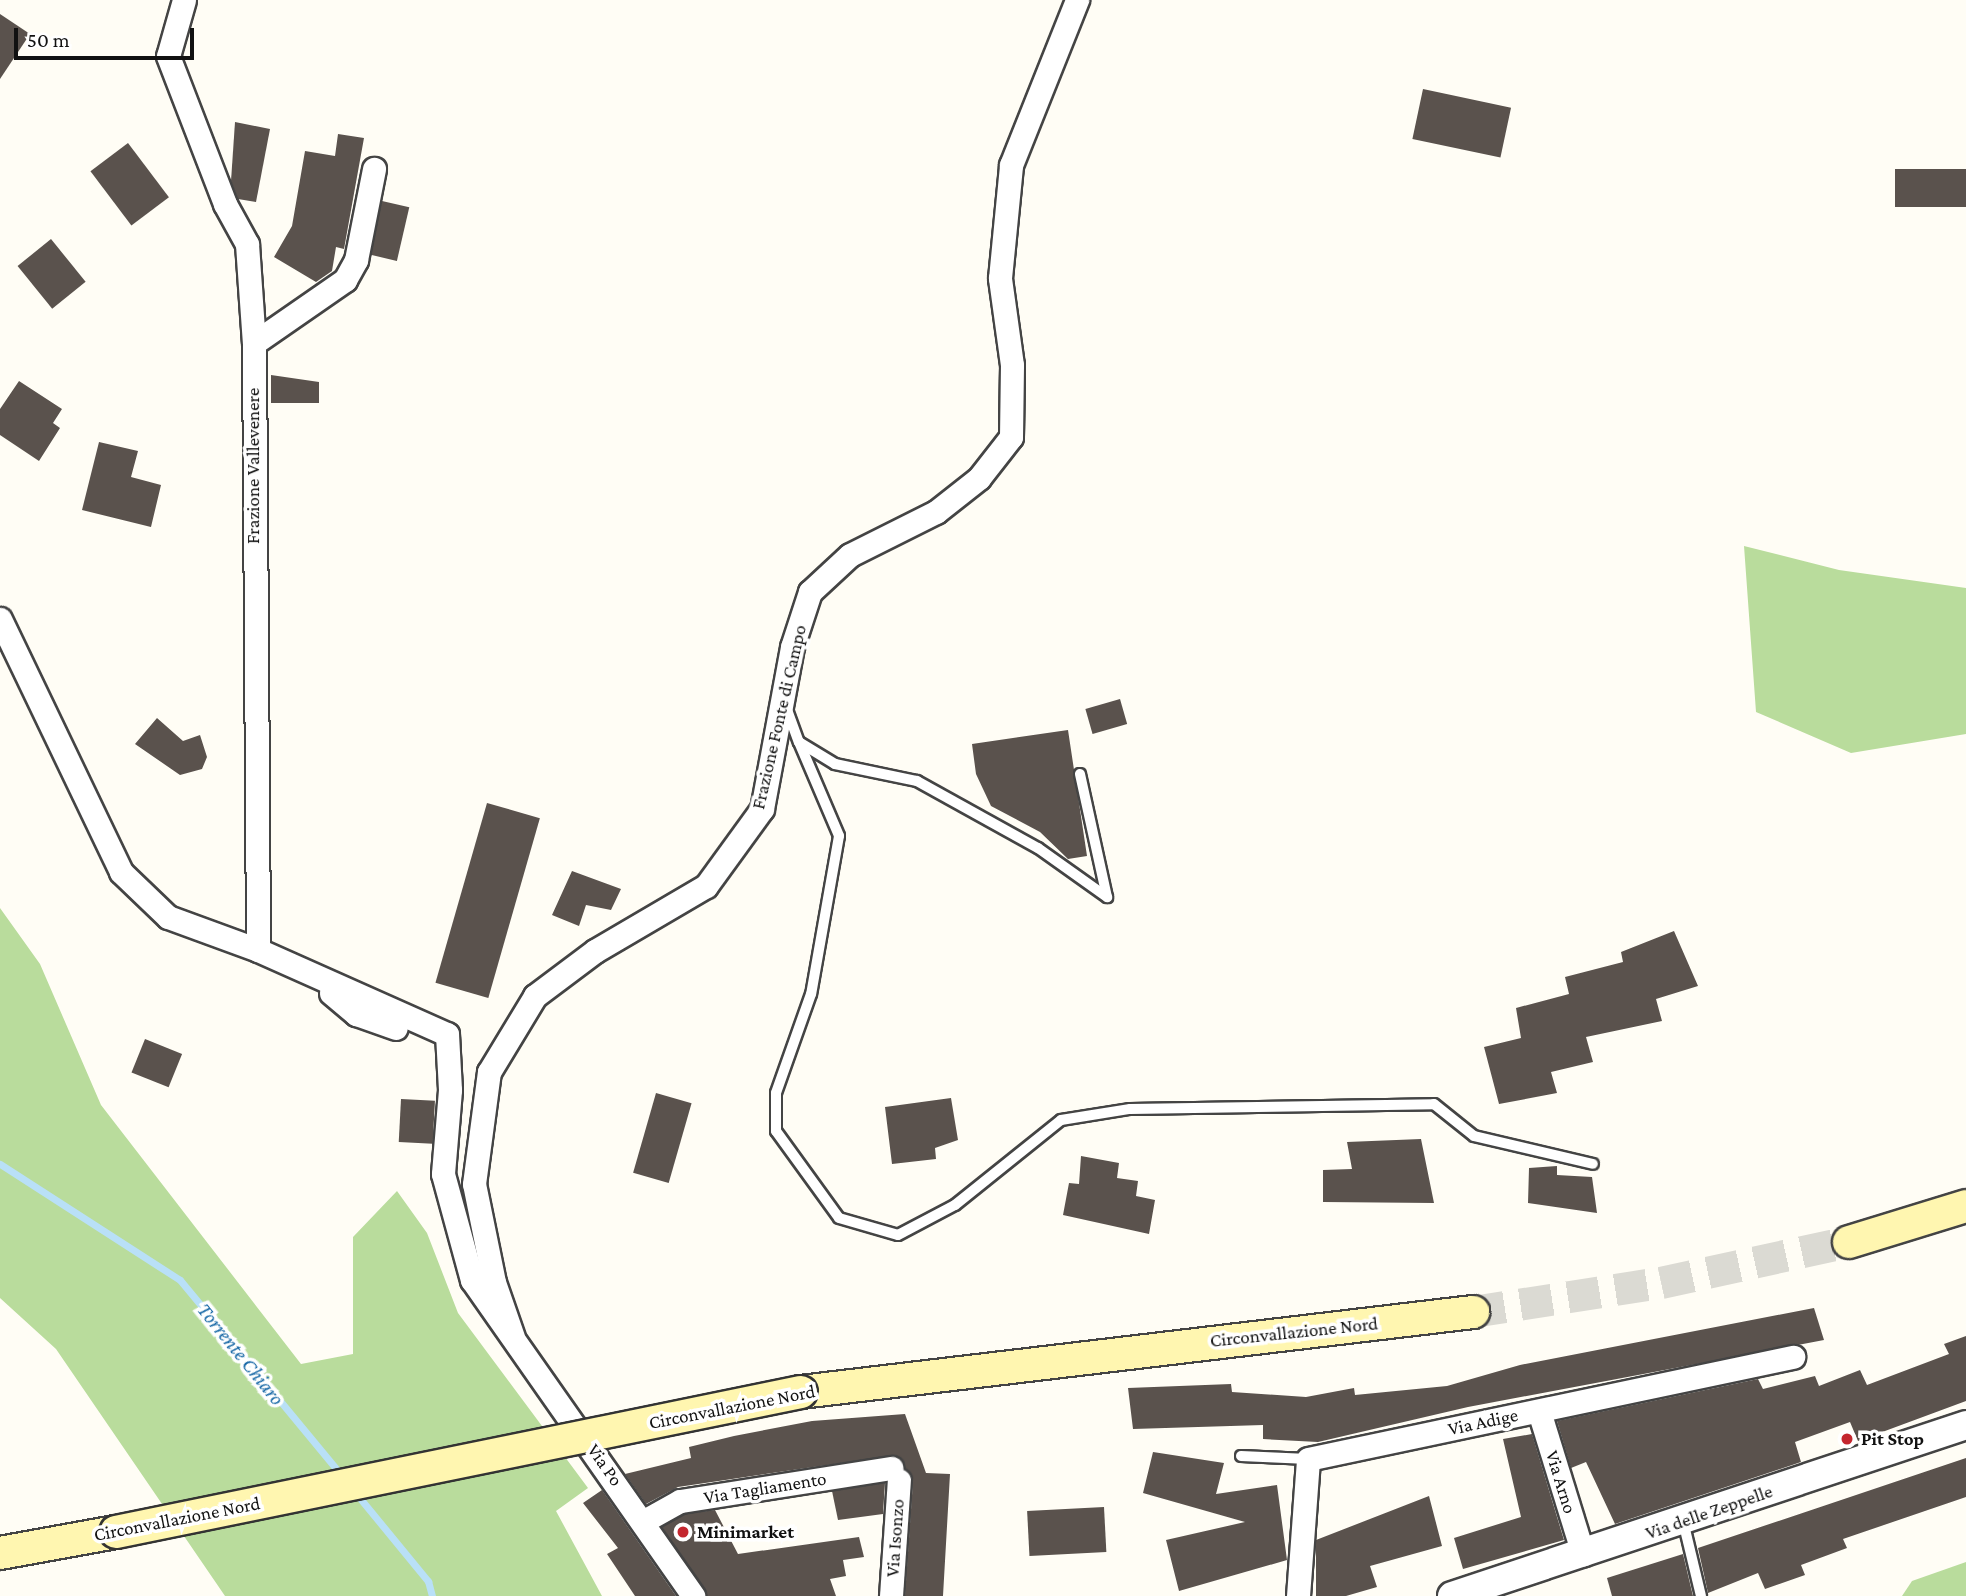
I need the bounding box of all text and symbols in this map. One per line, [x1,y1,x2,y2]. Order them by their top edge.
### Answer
scale bar [18,14,198,58]
text: 50 m [27,28,70,52]
street label: Frazione Vallevenere [242,388,264,544]
street label: Frazione Fonte di Campo [747,622,811,812]
water label: Torrente Chiaro [192,1298,290,1410]
street label: Circonvallazione Nord [1209,1312,1379,1352]
street label: Circonvallazione Nord [647,1380,817,1434]
street label: Via Adige [1446,1403,1520,1441]
place label: Pit Stop [1861,1428,1924,1450]
marker: Pit Stop [1839,1431,1855,1447]
street label: Via Po [582,1439,628,1491]
street label: Via Arno [1541,1448,1581,1516]
street label: Via Tagliamento [702,1467,828,1509]
street label: Via delle Zeppelle [1642,1480,1776,1544]
street label: Circonvallazione Nord [92,1492,262,1546]
street label: Via Isonzo [881,1498,909,1578]
place label: Minimarket [697,1521,794,1543]
marker: Minimarket [675,1524,691,1540]

